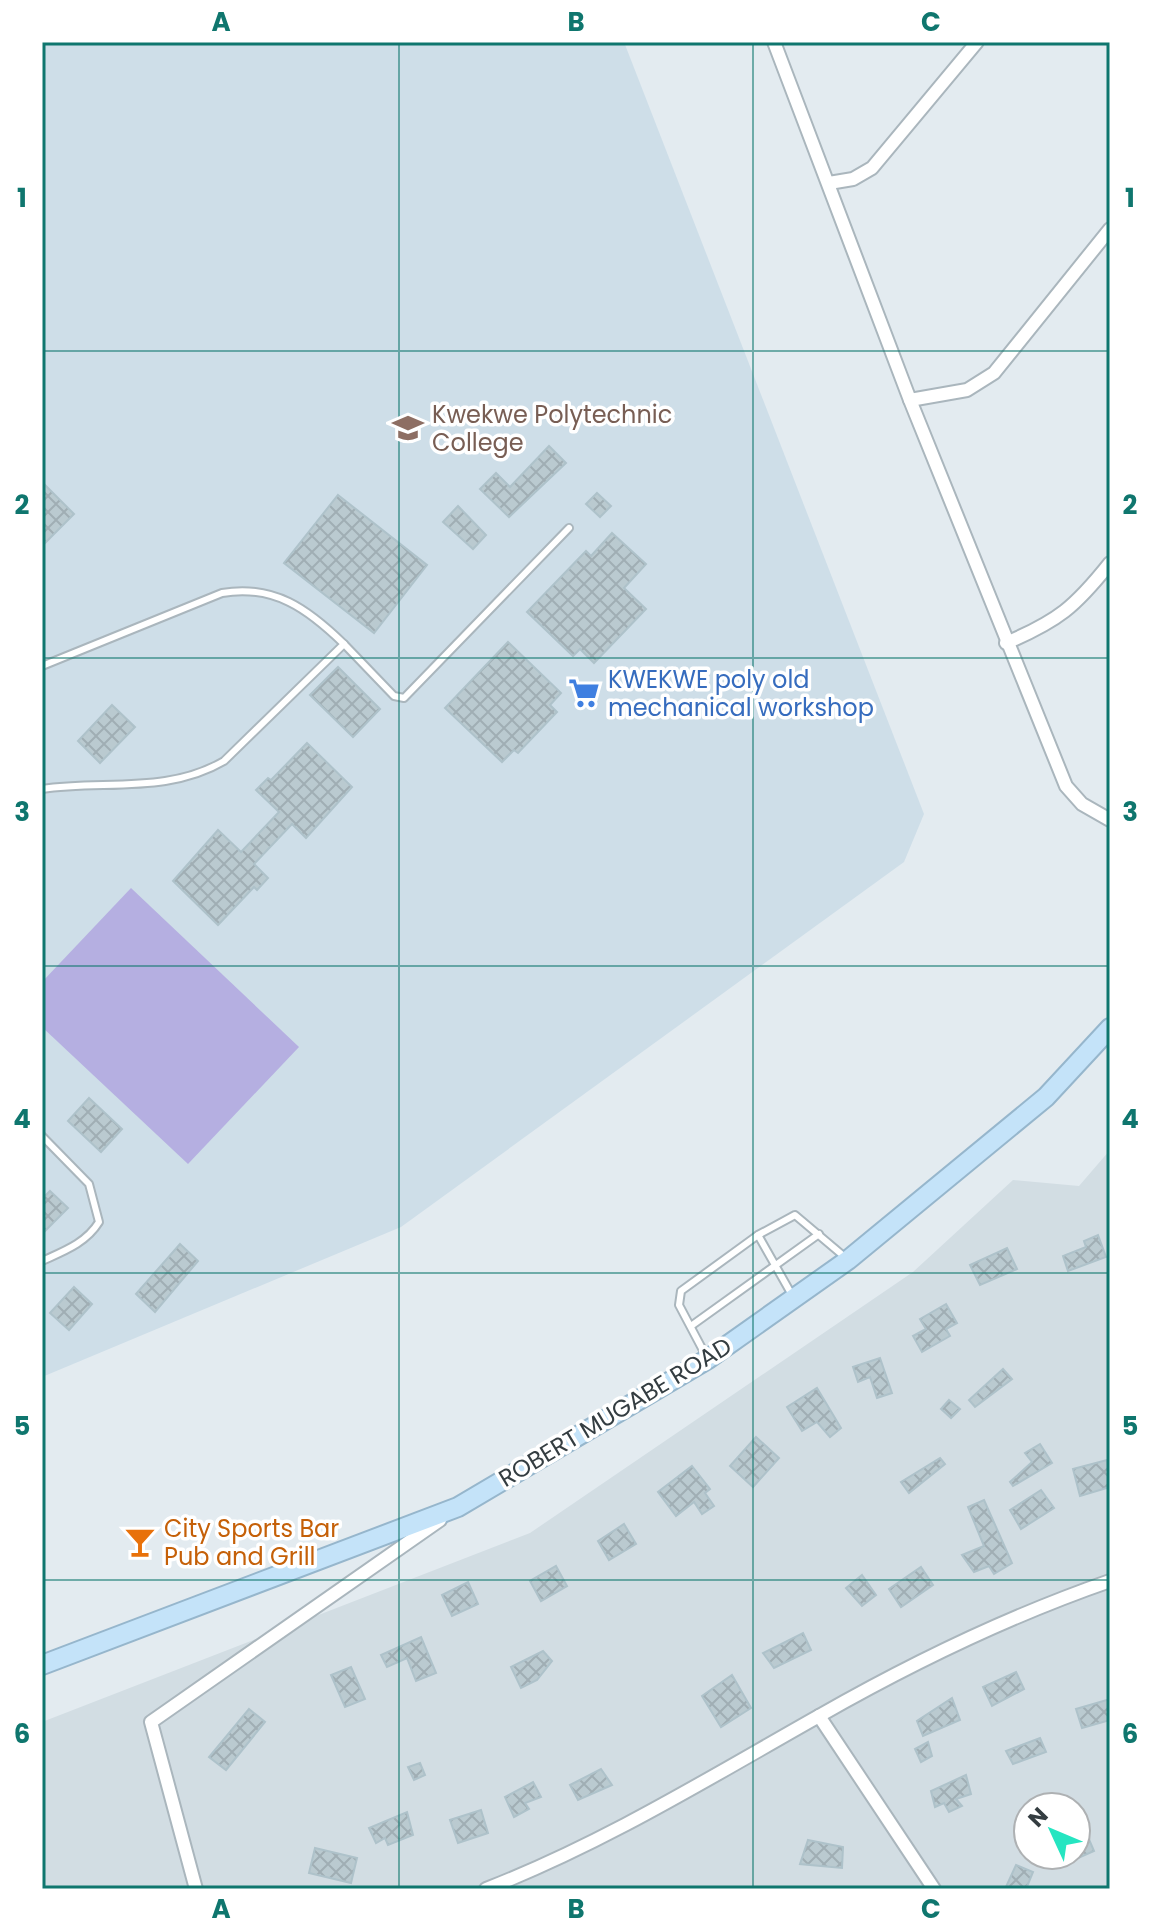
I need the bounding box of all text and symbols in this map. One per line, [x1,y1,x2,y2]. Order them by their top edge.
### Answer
text: A [211,4,231,40]
text: B [567,4,585,40]
text: C [921,4,941,40]
text: 1 [17,180,27,216]
text: 1 [1125,180,1135,216]
place label: Kwekwe Polytechnic College [432,398,672,459]
school or university icon: Kwekwe Polytechnic College [391,411,425,445]
text: 2 [15,487,30,523]
text: 2 [1123,487,1138,523]
place label: KWEKWE poly old mechanical workshop [608,663,874,724]
supermarket icon: KWEKWE poly old mechanical workshop [567,676,601,710]
text: 3 [14,794,30,830]
text: 3 [1122,794,1138,830]
text: 4 [13,1101,31,1137]
text: 4 [1121,1101,1139,1137]
street label: ROBERT MUGABE ROAD [492,1329,738,1495]
text: 5 [14,1408,30,1444]
text: 5 [1122,1408,1138,1444]
place label: City Sports Bar Pub and Grill [164,1512,339,1573]
bar icon: City Sports Bar Pub and Grill [123,1525,157,1559]
text: 6 [14,1716,30,1752]
text: 6 [1122,1716,1138,1752]
north arrow [1012,1791,1092,1871]
text: N [1021,1801,1055,1834]
text: A [211,1891,231,1927]
text: B [567,1891,585,1927]
text: C [921,1891,941,1927]

